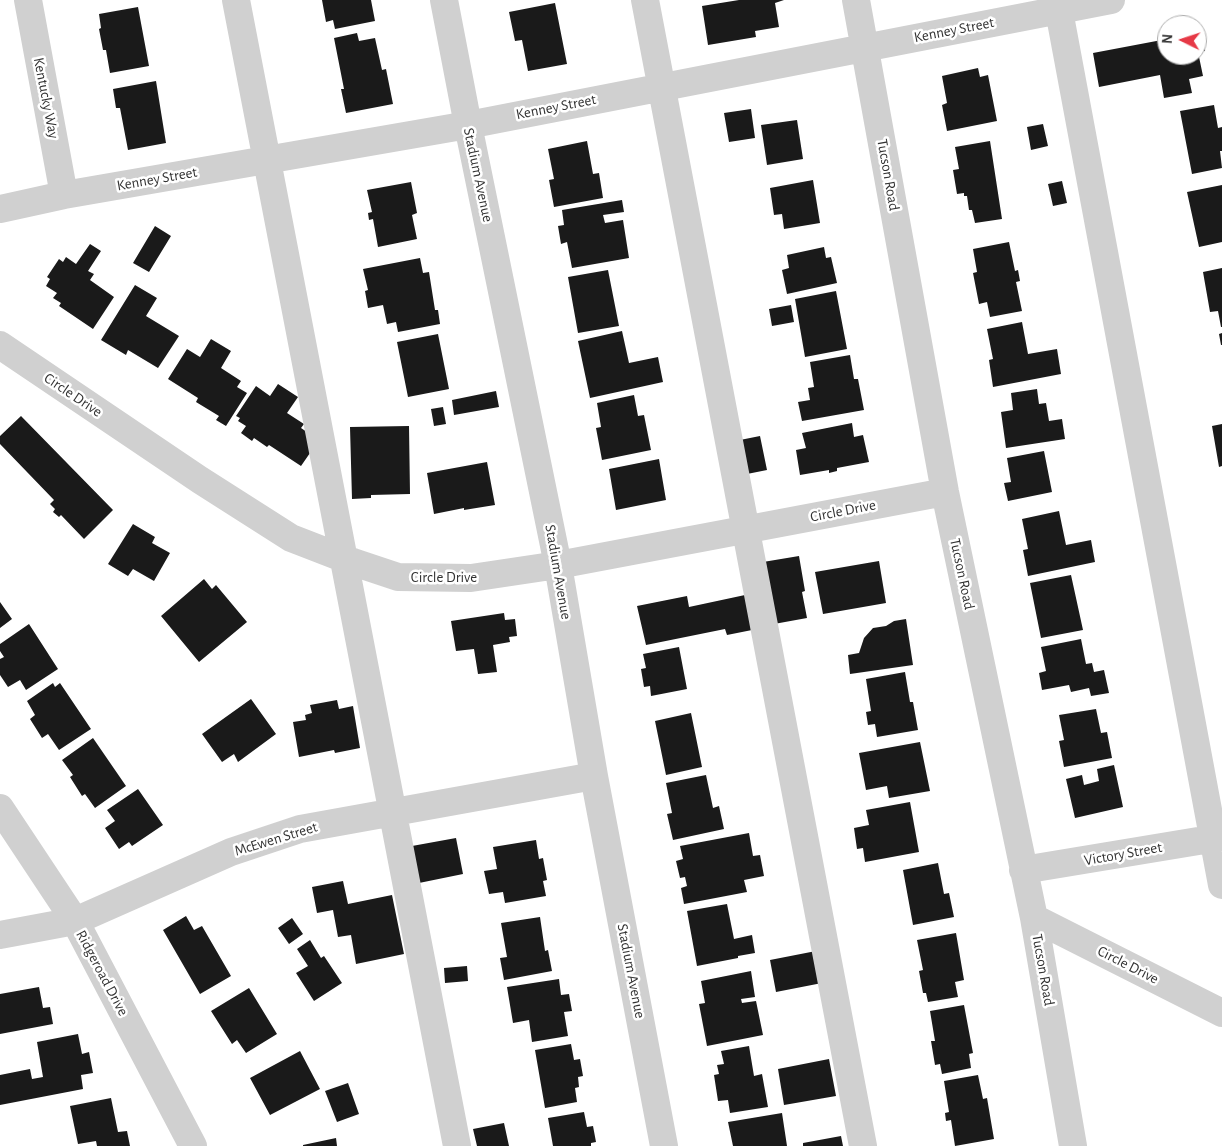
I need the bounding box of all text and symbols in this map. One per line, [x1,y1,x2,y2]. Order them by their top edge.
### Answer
street label: Kenney Street [912,13,996,47]
north arrow [1157,15,1207,65]
text: N [1161,34,1175,44]
street label: Kentucky Way [29,56,63,140]
street label: Kenney Street [514,90,598,124]
street label: Stadium Avenue [459,126,497,224]
street label: Tucson Road [873,138,903,212]
street label: Kenney Street [115,163,199,195]
street label: Circle Drive [40,369,106,421]
street label: Circle Drive [809,496,877,526]
street label: Stadium Avenue [541,523,575,621]
street label: Tucson Road [946,537,978,611]
street label: Circle Drive [411,568,477,586]
street label: McEwen Street [232,818,320,860]
street label: Victory Street [1083,838,1163,870]
street label: Stadium Avenue [613,922,649,1020]
street label: Ridgeroad Drive [72,927,132,1019]
street label: Tucson Road [1028,933,1058,1007]
street label: Circle Drive [1094,942,1162,988]

